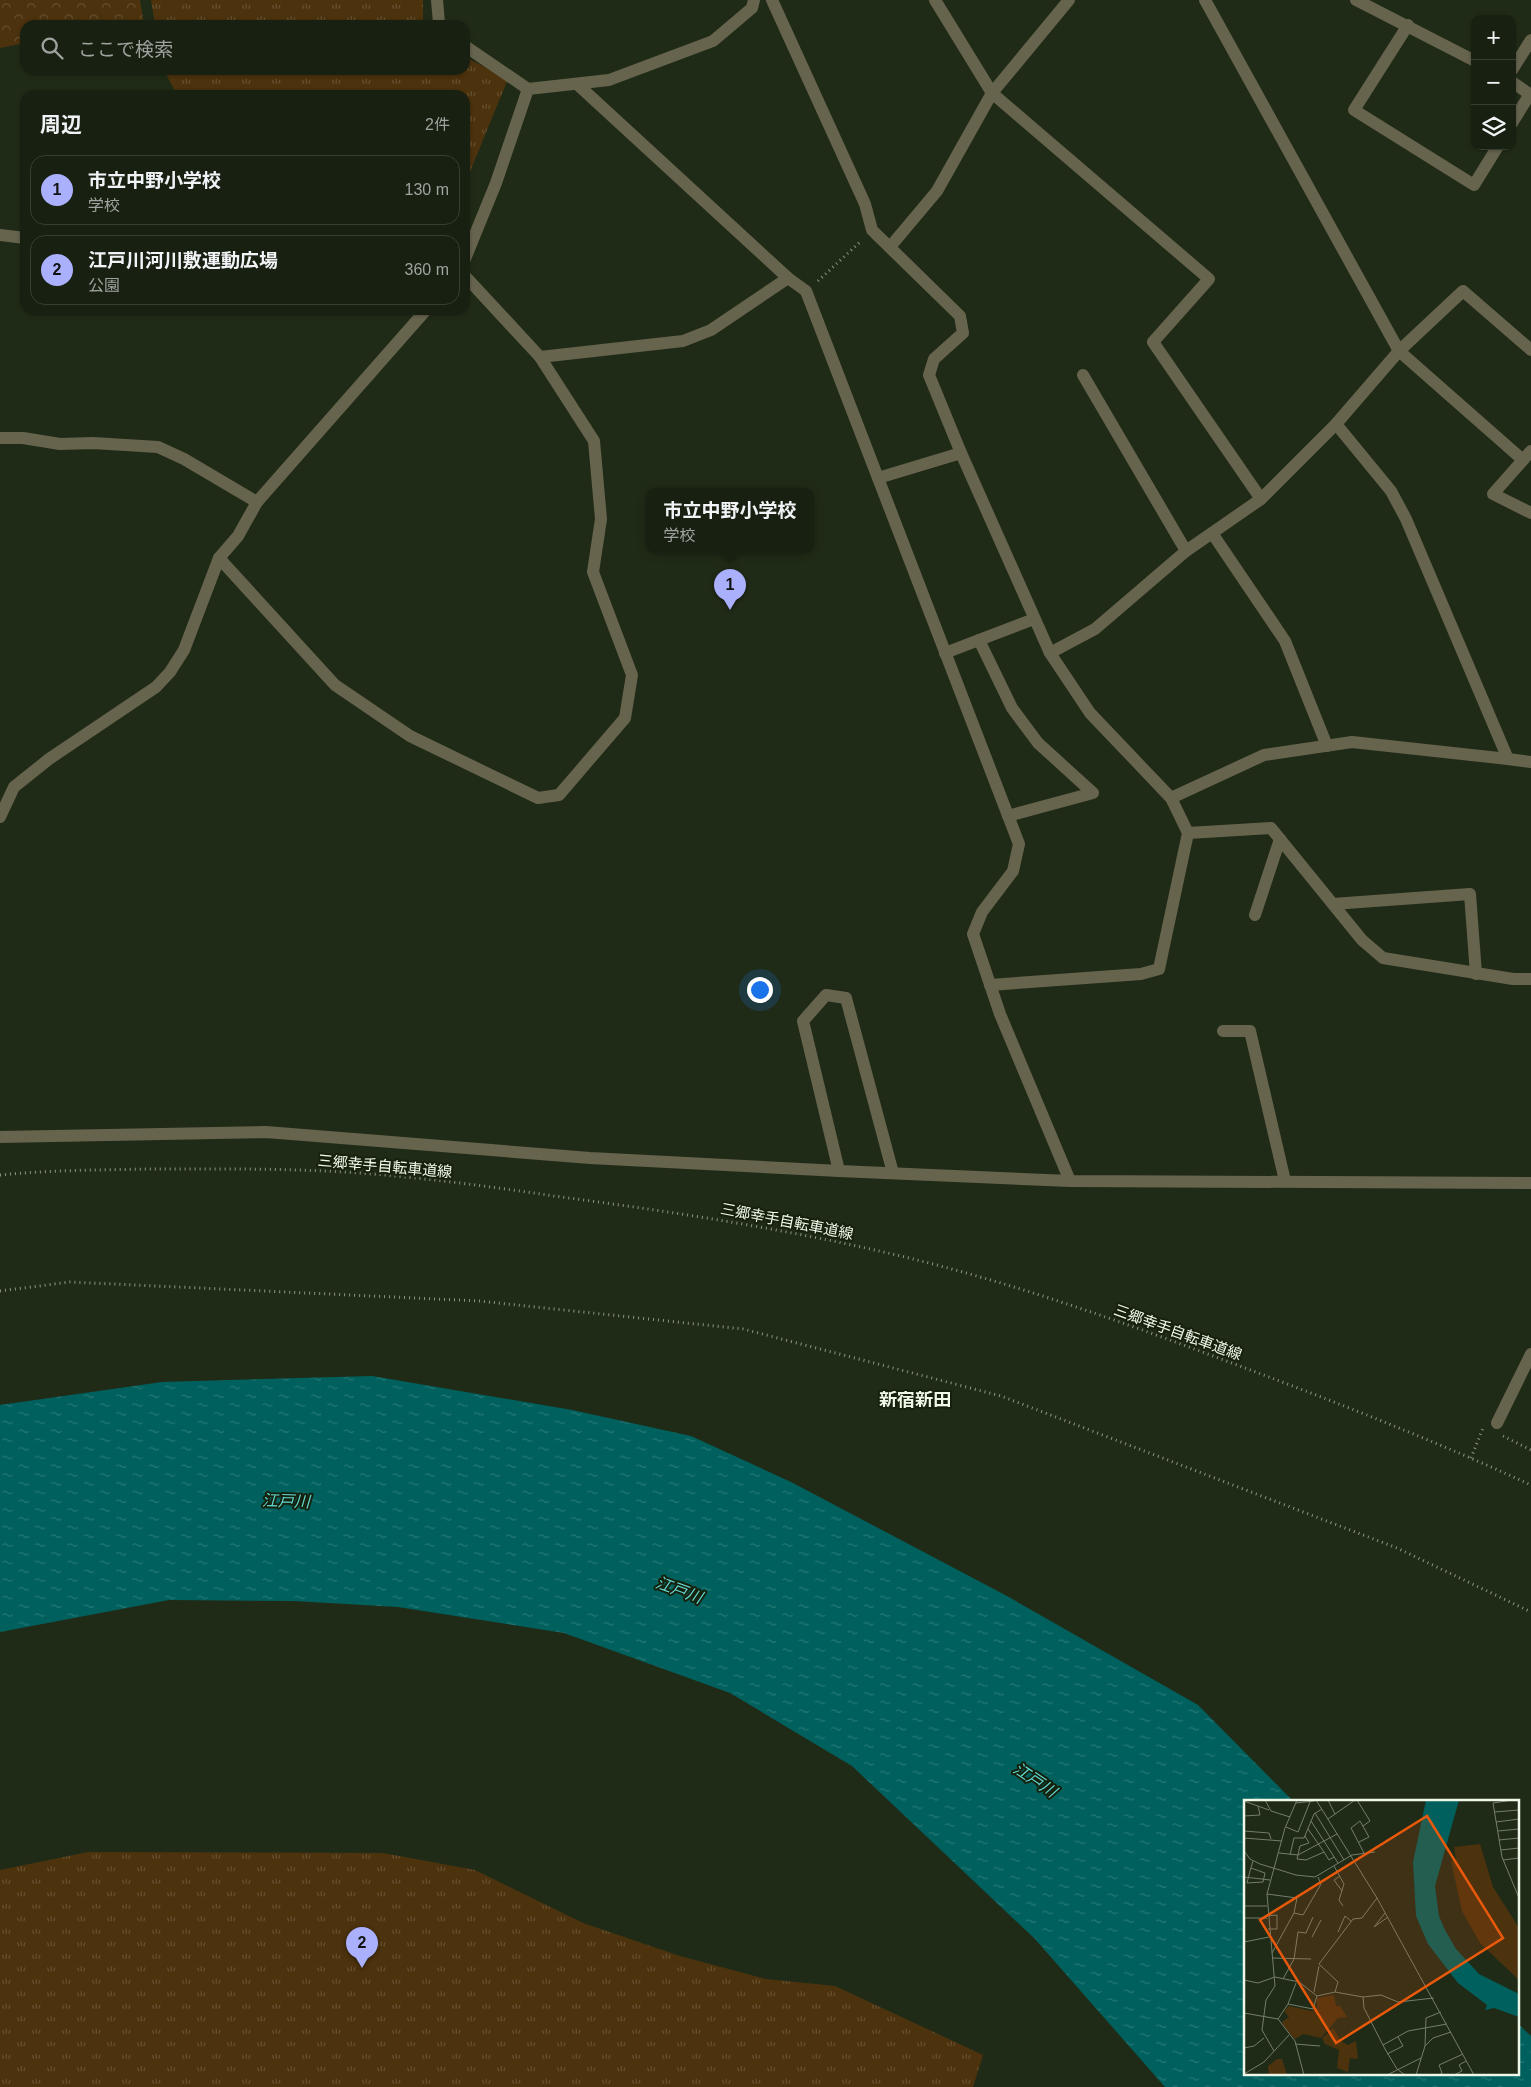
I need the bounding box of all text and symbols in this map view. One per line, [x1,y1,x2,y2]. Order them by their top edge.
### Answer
map controls [1471,15,1516,150]
button: + [1471,15,1516,60]
search box [20,20,470,75]
icon: search [38,34,66,62]
text: ここで検索 [78,39,173,60]
button: − [1471,60,1516,105]
button: layers [1471,105,1516,150]
text: 周辺 [40,113,82,136]
text: 2件 [425,116,450,133]
text: 市立中野小学校 [88,170,221,191]
text: 1 [53,181,61,198]
text: 130 m [405,181,449,198]
text: 学校 [88,197,120,214]
text: 江戸川河川敷運動広場 [88,250,278,271]
text: 2 [53,261,61,278]
text: 360 m [405,261,449,278]
text: 公園 [88,277,120,294]
popup [646,488,814,553]
text: 市立中野小学校 [663,500,797,521]
text: 学校 [663,527,696,544]
pin: 1 [714,569,746,610]
your location [747,977,773,1003]
street label: 三郷幸手自転車道線 [317,1152,453,1180]
street label: 三郷幸手自転車道線 [719,1200,855,1242]
street label: 三郷幸手自転車道線 [1112,1301,1244,1363]
district label: 新宿新田 [879,1390,951,1410]
water label: 江戸川 [262,1492,312,1510]
water label: 江戸川 [654,1574,706,1607]
water label: 江戸川 [1010,1760,1061,1802]
inset map [1244,1800,1518,2074]
pin: 2 [346,1927,378,1968]

